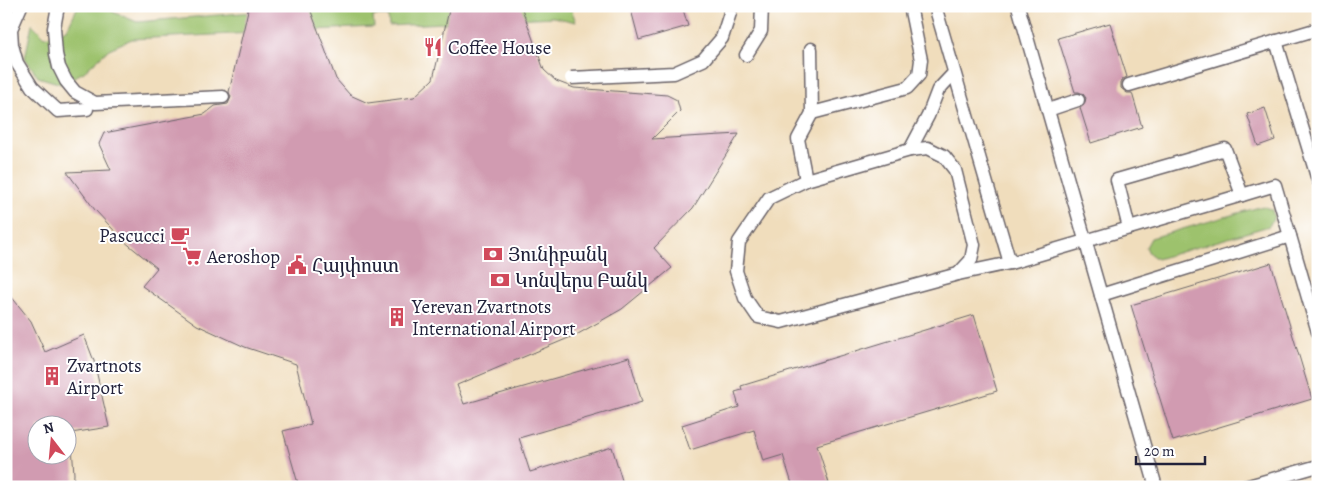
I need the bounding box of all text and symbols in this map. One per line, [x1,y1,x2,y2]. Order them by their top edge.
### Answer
place label: Coffee House [448,35,551,61]
restaurant icon: Coffee House [422,36,444,58]
place label: Pascucci [99,223,165,249]
cafe icon: Pascucci [169,224,191,246]
place label: Յունիբանկ [508,242,608,268]
bank icon: Յունիբանկ [482,243,504,265]
place label: Aeroshop [206,244,280,270]
supermarket icon: Aeroshop [181,245,203,267]
place label: Հայփոստ [312,253,399,279]
public building icon: Հայփոստ [286,254,308,276]
place label: Կոնվերս Բանկ [515,268,648,294]
bank icon: Կոնվերս Բանկ [489,269,511,291]
place label: Yerevan Zvartnots International Airport [411,294,576,342]
building icon: Yerevan Zvartnots International Airport [386,306,408,328]
place label: Zvartnots Airport [66,353,142,401]
building icon: Zvartnots Airport [41,365,63,387]
north arrow [28,416,78,466]
text: N [41,417,56,439]
scale bar [1136,433,1205,465]
text: 20 m [1144,441,1175,461]

